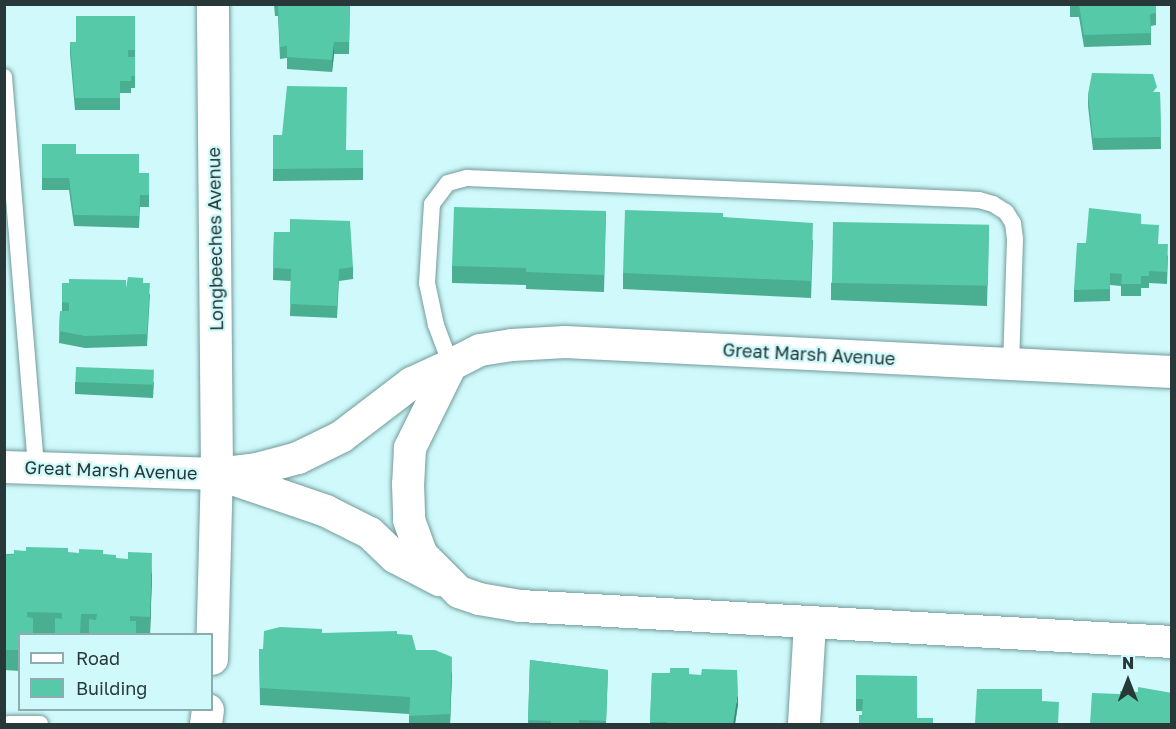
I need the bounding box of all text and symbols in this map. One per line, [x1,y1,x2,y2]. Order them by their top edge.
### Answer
street label: Longbeeches Avenue [203,147,227,331]
street label: Great Marsh Avenue [722,339,896,369]
street label: Great Marsh Avenue [24,456,198,484]
legend [18,633,213,711]
text: Road [76,647,120,669]
north arrow [1098,651,1158,711]
text: N [1122,653,1134,673]
text: Building [76,677,147,699]

